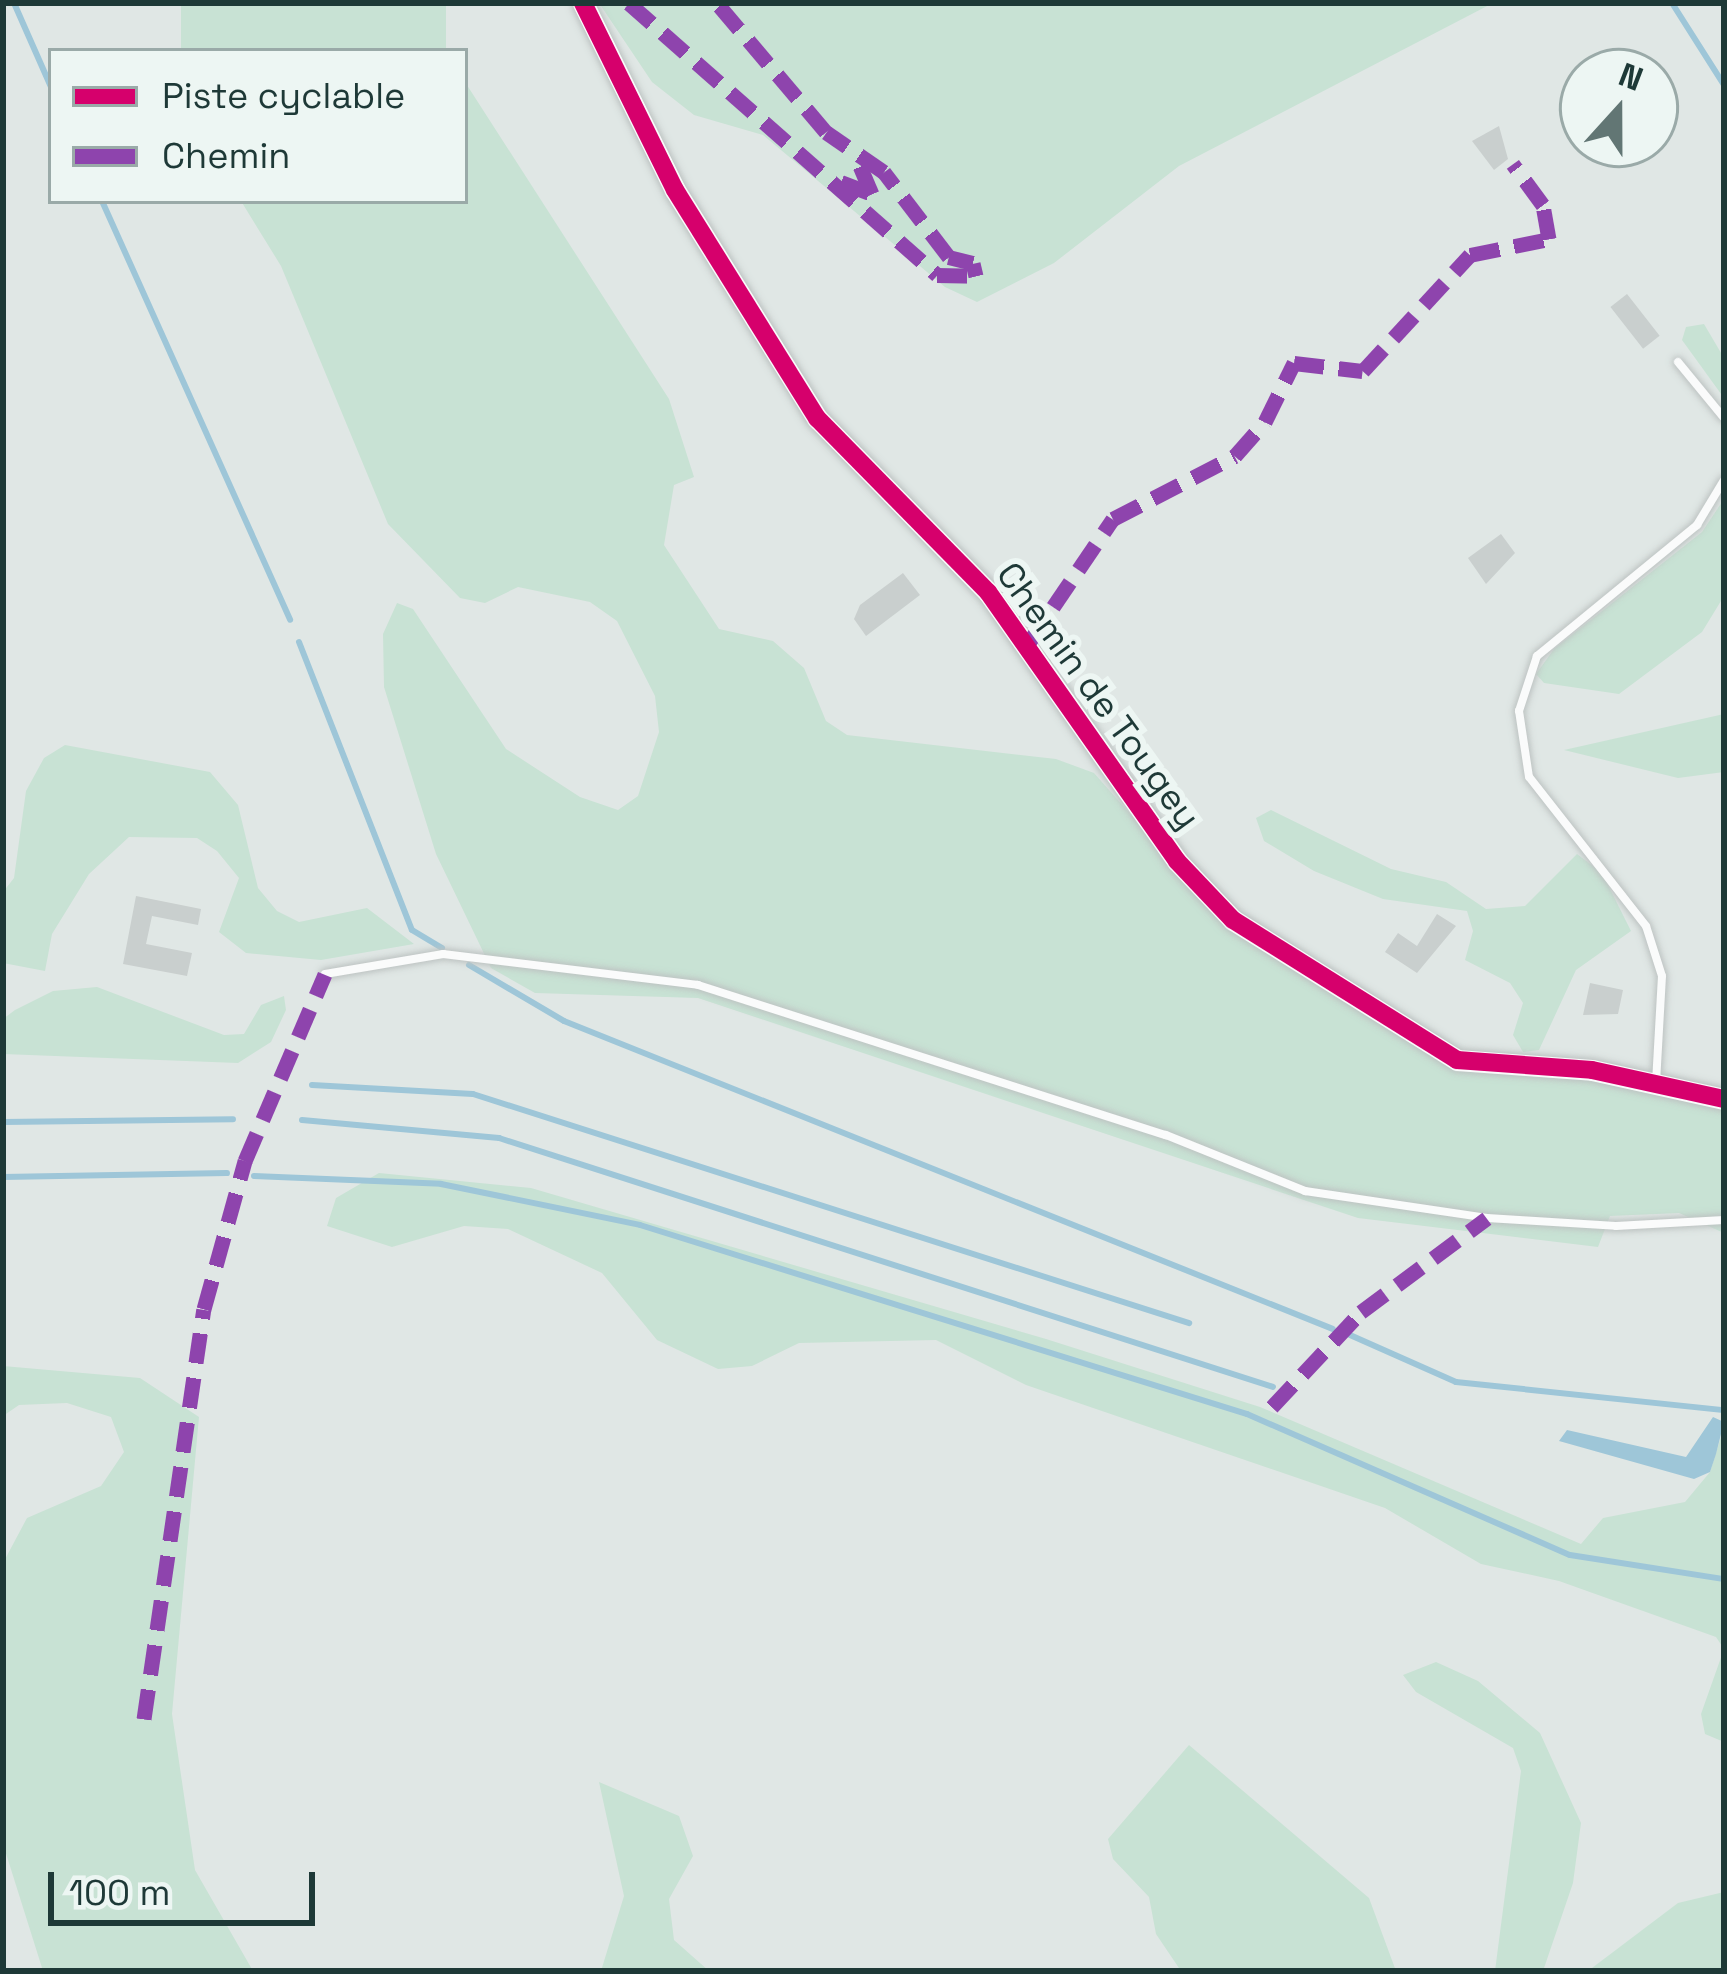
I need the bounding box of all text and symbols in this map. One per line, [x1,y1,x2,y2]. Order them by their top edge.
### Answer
legend [48,48,468,204]
north arrow [1559,48,1679,168]
text: N [1613,54,1649,101]
text: Piste cyclable [162,73,405,119]
text: Chemin [162,133,290,179]
street label: Chemin de Tougey [987,554,1209,838]
scale bar [54,1848,321,1922]
text: 100 m [69,1870,170,1916]

